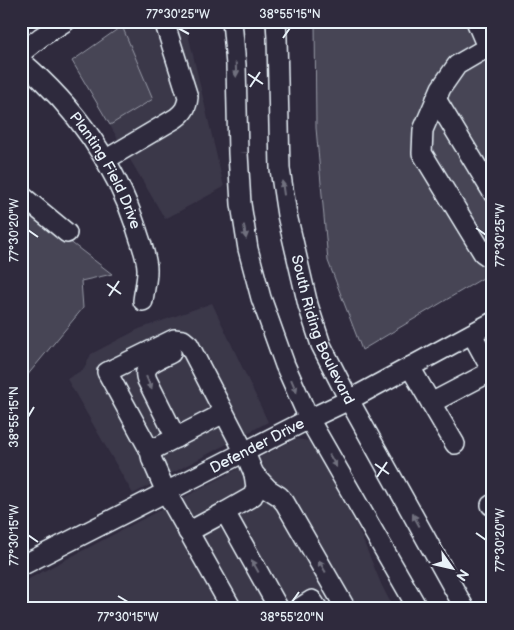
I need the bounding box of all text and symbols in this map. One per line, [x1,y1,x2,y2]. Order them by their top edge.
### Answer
text: 77°30'25"W [146,7,210,22]
text: 38°55'15"N [259,7,321,22]
one-way arrow [233,62,241,78]
street label: Planting Field Drive [65,108,145,232]
one-way arrow [279,179,287,195]
text: 77°30'20"W [7,198,22,262]
text: 77°30'25"W [493,203,508,267]
one-way arrow [242,224,250,240]
street label: South Riding Boulevard [287,253,359,408]
one-way arrow [145,376,153,391]
one-way arrow [291,379,299,393]
text: 38°55'15"N [7,386,22,448]
street label: Defender Drive [207,414,308,478]
one-way arrow [329,454,337,469]
text: 77°30'15"W [7,504,22,566]
text: 77°30'20"W [493,508,508,572]
one-way arrow [412,513,420,528]
north arrow [426,542,476,592]
one-way arrow [251,560,260,573]
one-way arrow [317,560,326,573]
text: N [452,566,472,584]
text: 77°30'15"W [97,610,159,625]
text: 38°55'20"N [260,610,324,625]

